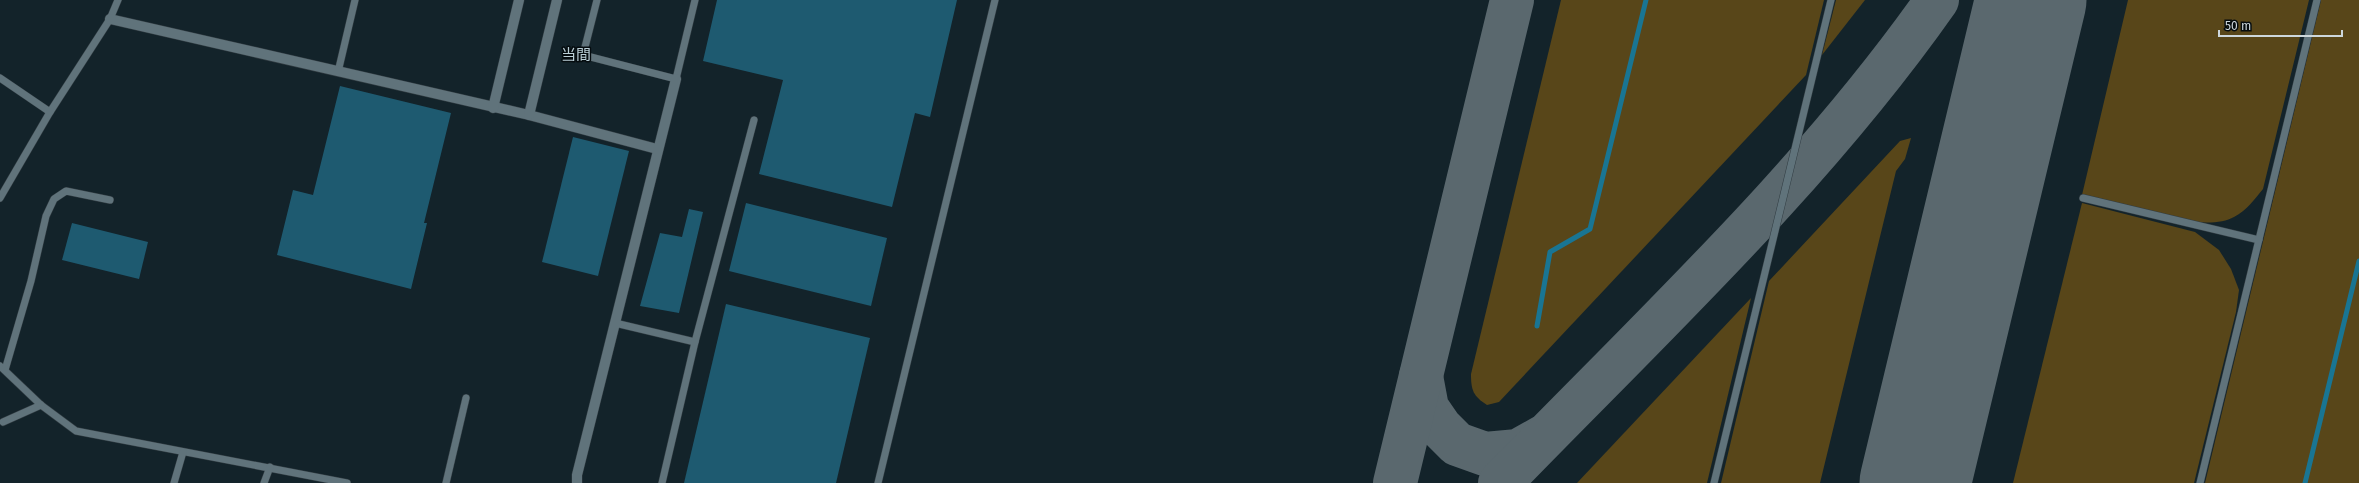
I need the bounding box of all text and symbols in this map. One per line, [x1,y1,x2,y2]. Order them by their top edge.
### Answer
scale bar [2219,12,2342,38]
text: 50 m [2225,19,2251,33]
district label: 当間 [561,46,591,64]

